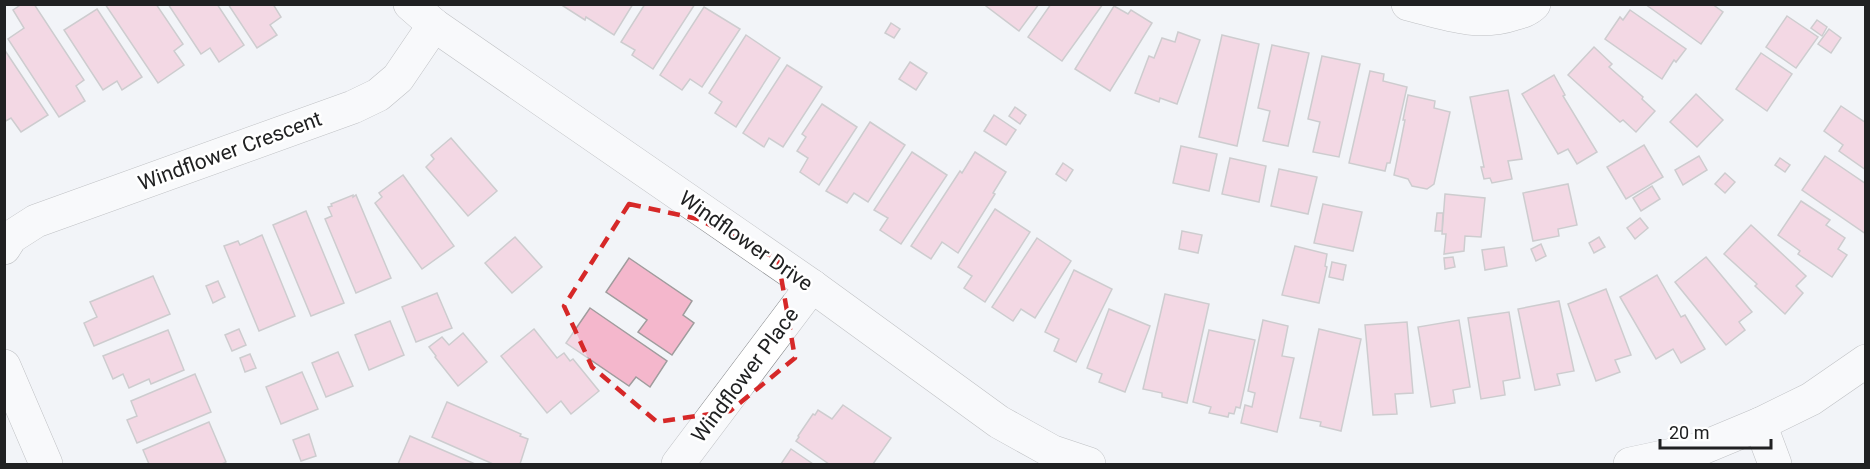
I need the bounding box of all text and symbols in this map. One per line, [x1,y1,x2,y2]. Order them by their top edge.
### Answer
street label: Windflower Crescent [135,107,325,195]
street label: Windflower Drive [675,186,817,296]
street label: Windflower Place [687,303,803,447]
scale bar [1660,412,1771,450]
text: 20 m [1669,422,1709,443]

